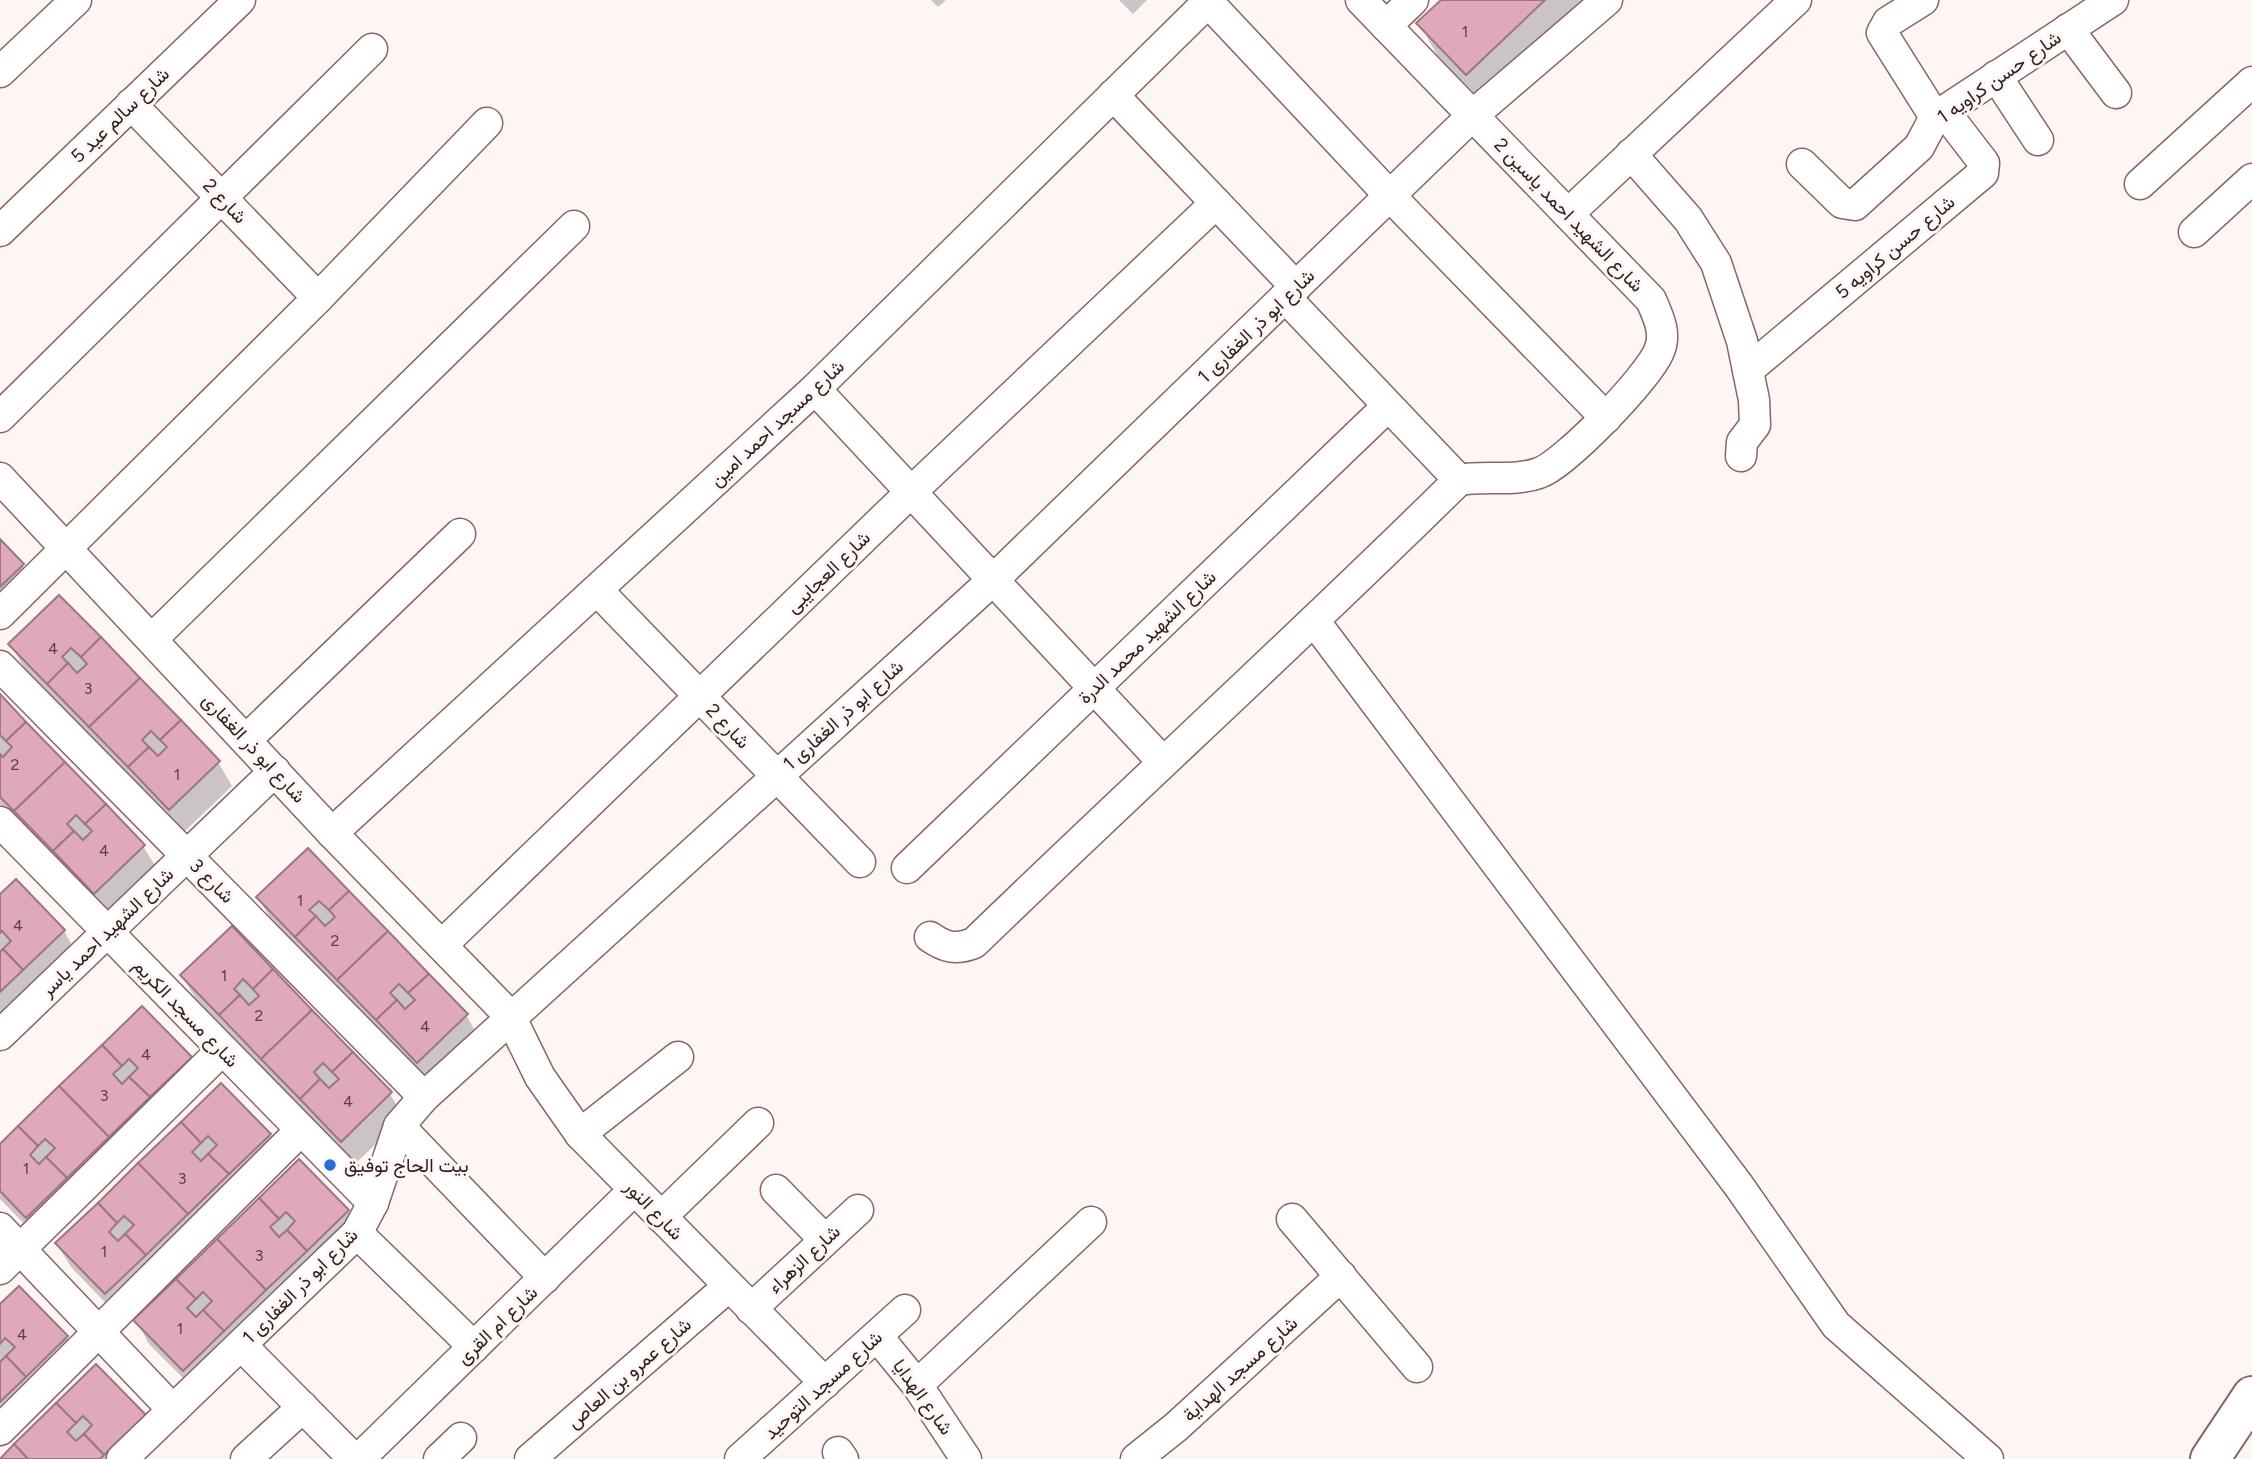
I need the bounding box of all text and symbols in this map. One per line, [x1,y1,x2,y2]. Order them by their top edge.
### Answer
house number: 1 [1462,22,1468,41]
street label: شارع حسن كراويه 1 [1933,26,2066,129]
street label: شارع سالم عيد 5 [66,62,175,168]
street label: شارع الشهيد احمد ياسين 2 [1489,133,1649,298]
street label: شارع 2 [197,174,252,229]
street label: شارع حسن كراويه 5 [1831,190,1960,304]
street label: شارع ابو ذر الغفارى 1 [1193,264,1320,388]
street label: شارع مسجد احمد امين [705,355,850,492]
street label: شارع العجايبى [781,526,876,619]
street label: شارع الشهيد محمد الدرة [1073,565,1221,709]
house number: 4 [48,639,58,658]
street label: شارع ابو ذر الغفارى 1 [778,655,909,776]
house number: 3 [84,679,92,698]
street label: شارع ابو ذر الغفارى [197,688,311,808]
street label: شارع 2 [700,699,755,754]
house number: 2 [11,755,19,774]
house number: 1 [174,765,180,784]
house number: 4 [99,841,109,860]
street label: شارع 3 [184,854,239,909]
street label: شارع الشهيد احمد ياسر [35,863,179,1003]
house number: 1 [297,891,303,910]
house number: 4 [13,916,23,935]
house number: 2 [331,931,339,950]
street label: شارع مسجد الكريم [128,954,244,1073]
house number: 1 [221,966,227,985]
house number: 2 [255,1006,263,1025]
house number: 4 [420,1017,430,1036]
house number: 4 [141,1045,151,1064]
house number: 3 [100,1086,108,1105]
house number: 4 [343,1092,353,1111]
place label: بيت الحاج توفيق [344,1154,469,1178]
marker: بيت الحاج توفيق [322,1157,338,1173]
house number: 1 [23,1159,29,1178]
house number: 3 [178,1169,186,1188]
street label: شارع النور [619,1175,688,1245]
street label: شارع الزهراء [763,1220,845,1299]
street label: شارع ابو ذر الغفارى 1 [237,1223,363,1349]
house number: 1 [101,1242,107,1261]
house number: 3 [255,1246,263,1265]
street label: شارع ام القرى [452,1281,543,1370]
street label: شارع مسجد الهداية [1178,1311,1303,1427]
street label: شارع عمرو بن العاص [562,1313,697,1434]
house number: 1 [177,1319,183,1338]
house number: 4 [17,1325,27,1344]
street label: شارع مسجد التوحيد [759,1326,888,1445]
street label: شارع الهدايا [887,1355,958,1440]

